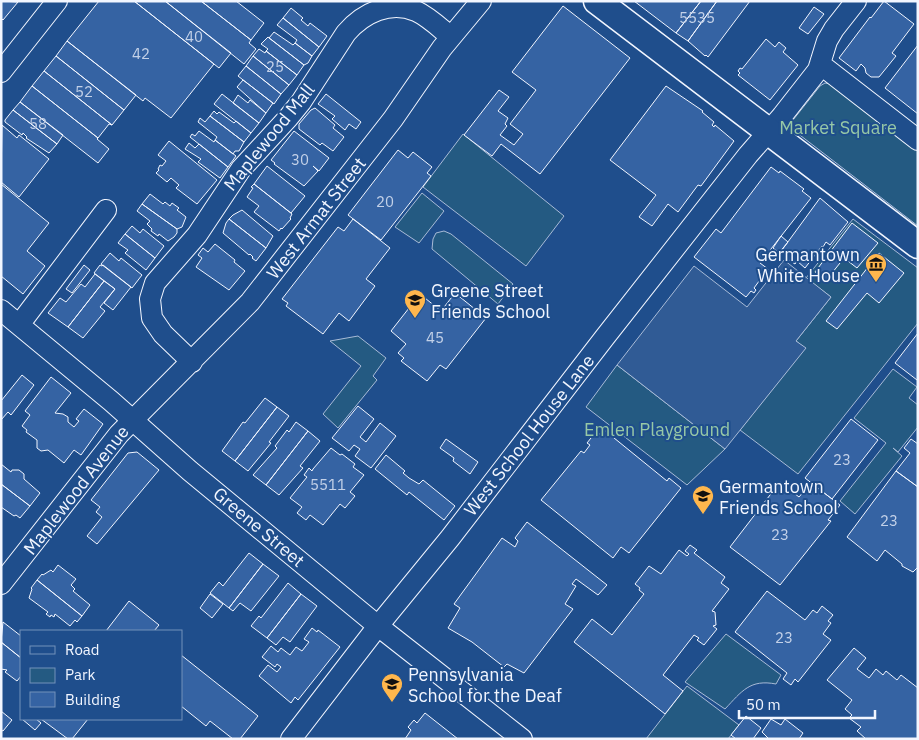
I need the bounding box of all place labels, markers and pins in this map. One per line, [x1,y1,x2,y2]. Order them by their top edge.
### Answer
place label: Germantown White House [755,243,860,287]
museum icon: Germantown White House [864,252,888,283]
place label: Greene Street Friends School [431,279,550,323]
school or university icon: Greene Street Friends School [403,288,427,319]
place label: Germantown Friends School [719,475,838,519]
school or university icon: Germantown Friends School [691,484,715,515]
place label: Pennsylvania School for the Deaf [408,663,562,707]
school or university icon: Pennsylvania School for the Deaf [380,672,404,703]

